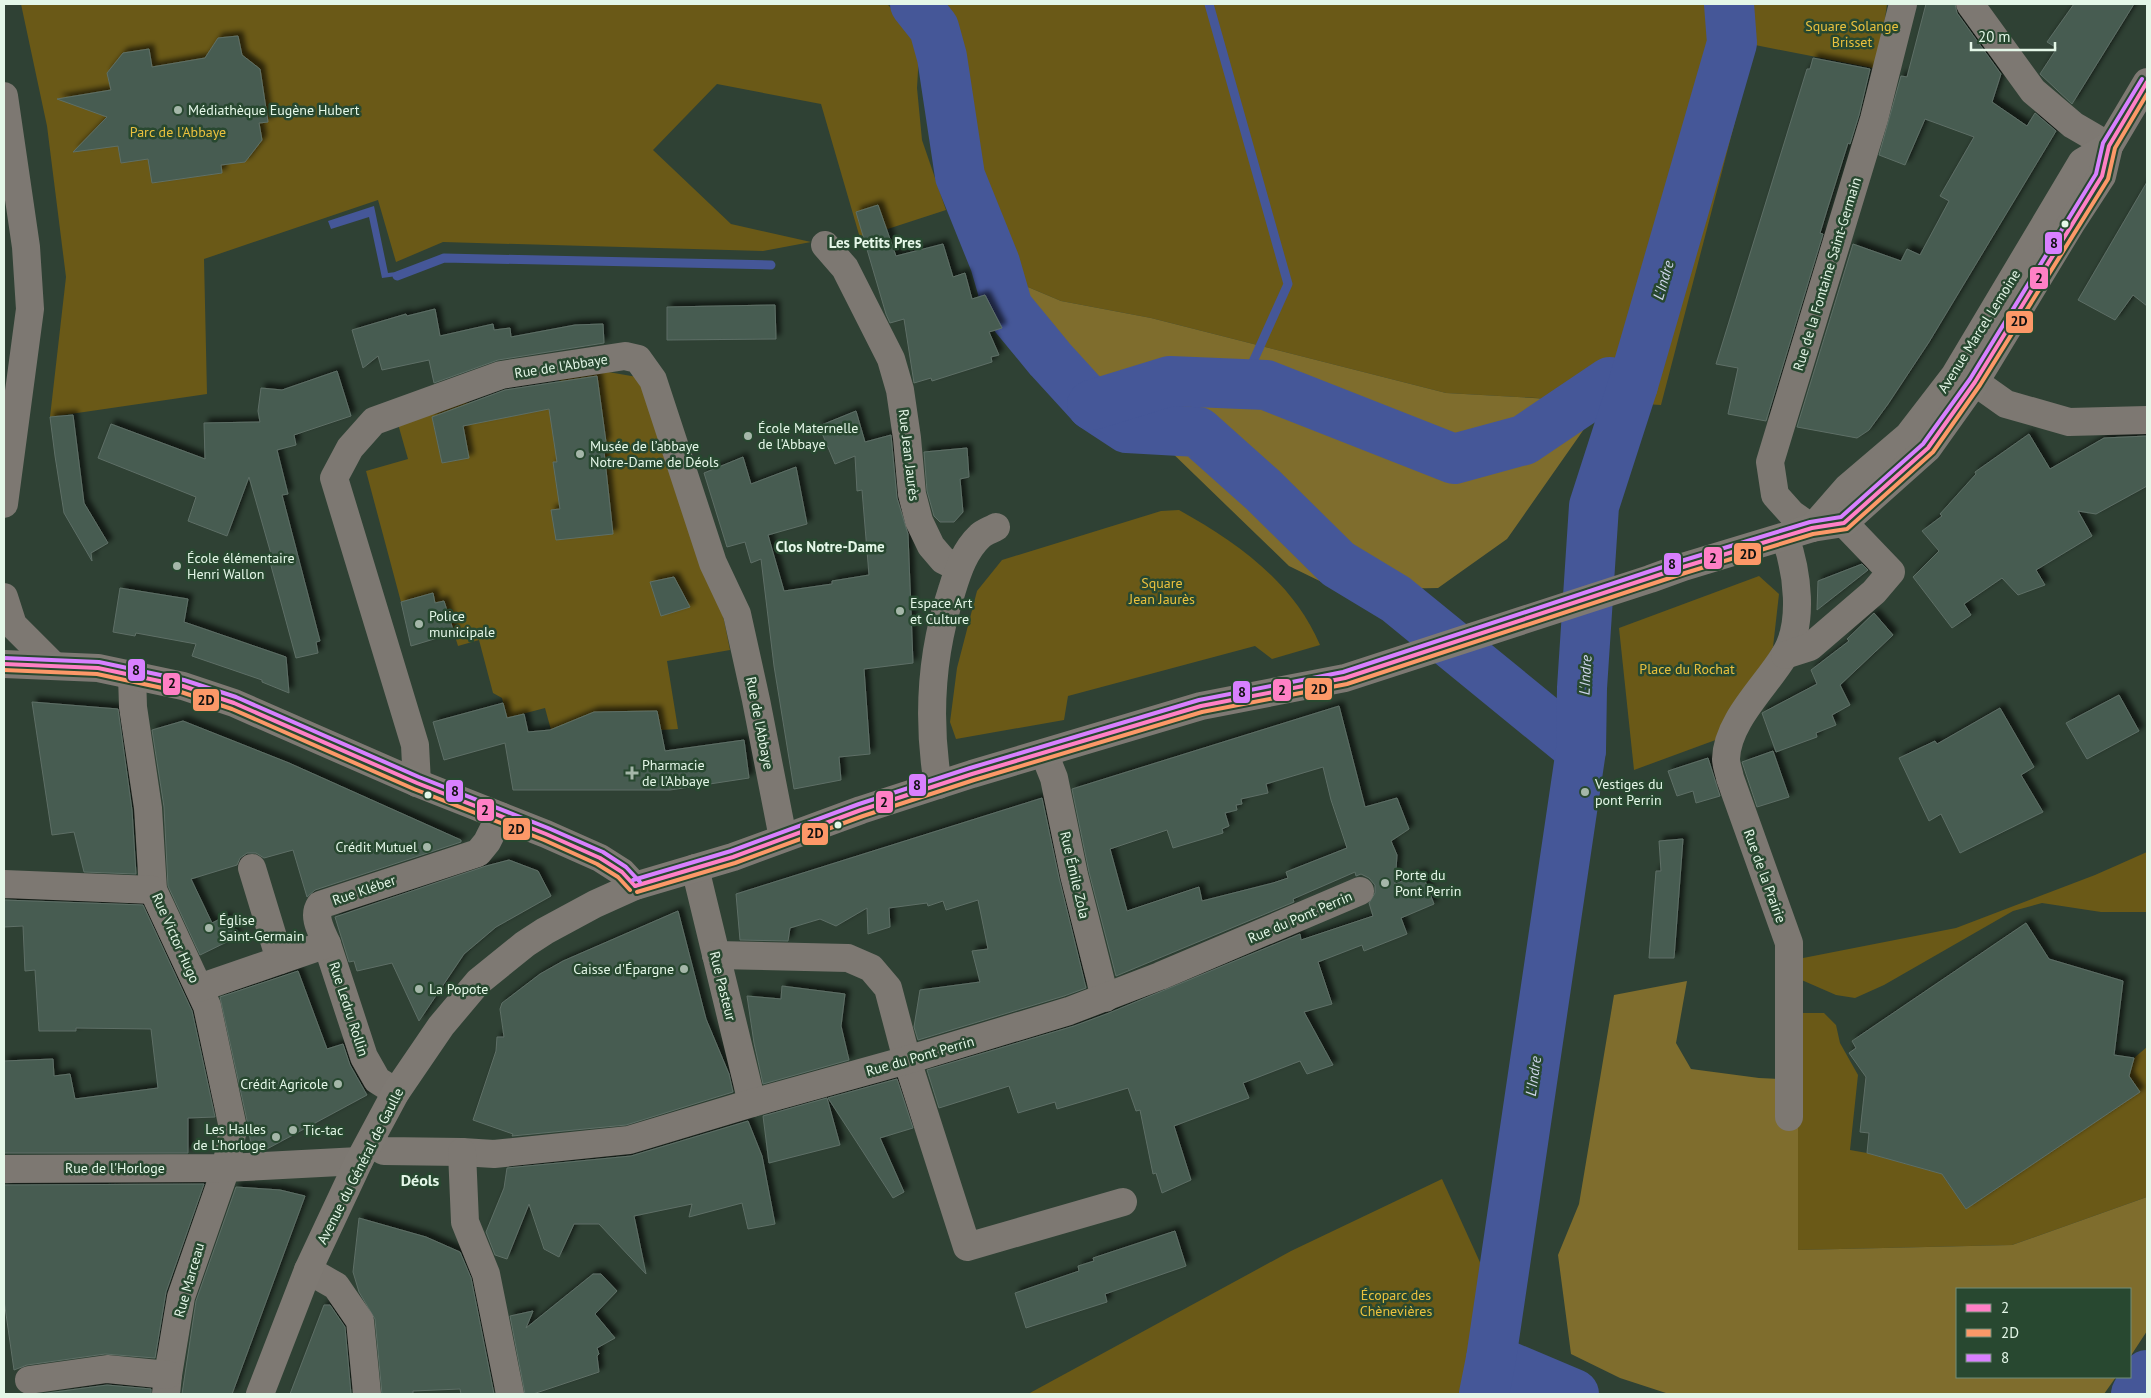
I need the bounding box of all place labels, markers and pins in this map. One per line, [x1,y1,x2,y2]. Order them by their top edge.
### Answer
place label: Médiathèque Eugène Hubert [188,101,360,119]
marker: Médiathèque Eugène Hubert [172,104,184,116]
unlabelled marker [2060,219,2070,229]
place label: École Maternelle de l'Abbaye [758,419,858,453]
marker: École Maternelle de l'Abbaye [742,430,754,442]
place label: Musée de l’abbaye Notre-Dame de Déols [590,437,719,471]
marker: Musée de l’abbaye Notre-Dame de Déols [574,448,586,460]
place label: École élémentaire Henri Wallon [187,549,295,583]
marker: École élémentaire Henri Wallon [171,560,183,572]
place label: Espace Art et Culture [910,594,973,628]
marker: Espace Art et Culture [894,605,906,617]
place label: Police municipale [429,607,495,641]
marker: Police municipale [413,618,425,630]
place label: Pharmacie de l'Abbaye [642,756,710,790]
marker: Pharmacie de l'Abbaye [626,767,638,779]
place label: Vestiges du pont Perrin [1594,775,1663,809]
marker: Vestiges du pont Perrin [1579,786,1591,798]
unlabelled marker [423,790,433,800]
unlabelled marker [833,820,843,830]
place label: Crédit Mutuel [335,838,417,856]
marker: Crédit Mutuel [421,841,433,853]
place label: Porte du Pont Perrin [1395,866,1461,900]
marker: Porte du Pont Perrin [1379,877,1391,889]
place label: Église Saint-Germain [219,911,304,945]
marker: Église Saint-Germain [203,922,215,934]
place label: Caisse d'Épargne [573,960,674,978]
marker: Caisse d'Épargne [678,963,690,975]
place label: La Popote [429,980,488,998]
marker: La Popote [413,983,425,995]
place label: Crédit Agricole [240,1075,328,1093]
marker: Crédit Agricole [332,1078,344,1090]
place label: Les Halles de L'horloge [193,1120,266,1154]
place label: Tic-tac [303,1121,343,1139]
marker: Tic-tac [287,1124,299,1136]
marker: Les Halles de L'horloge [270,1131,282,1143]

